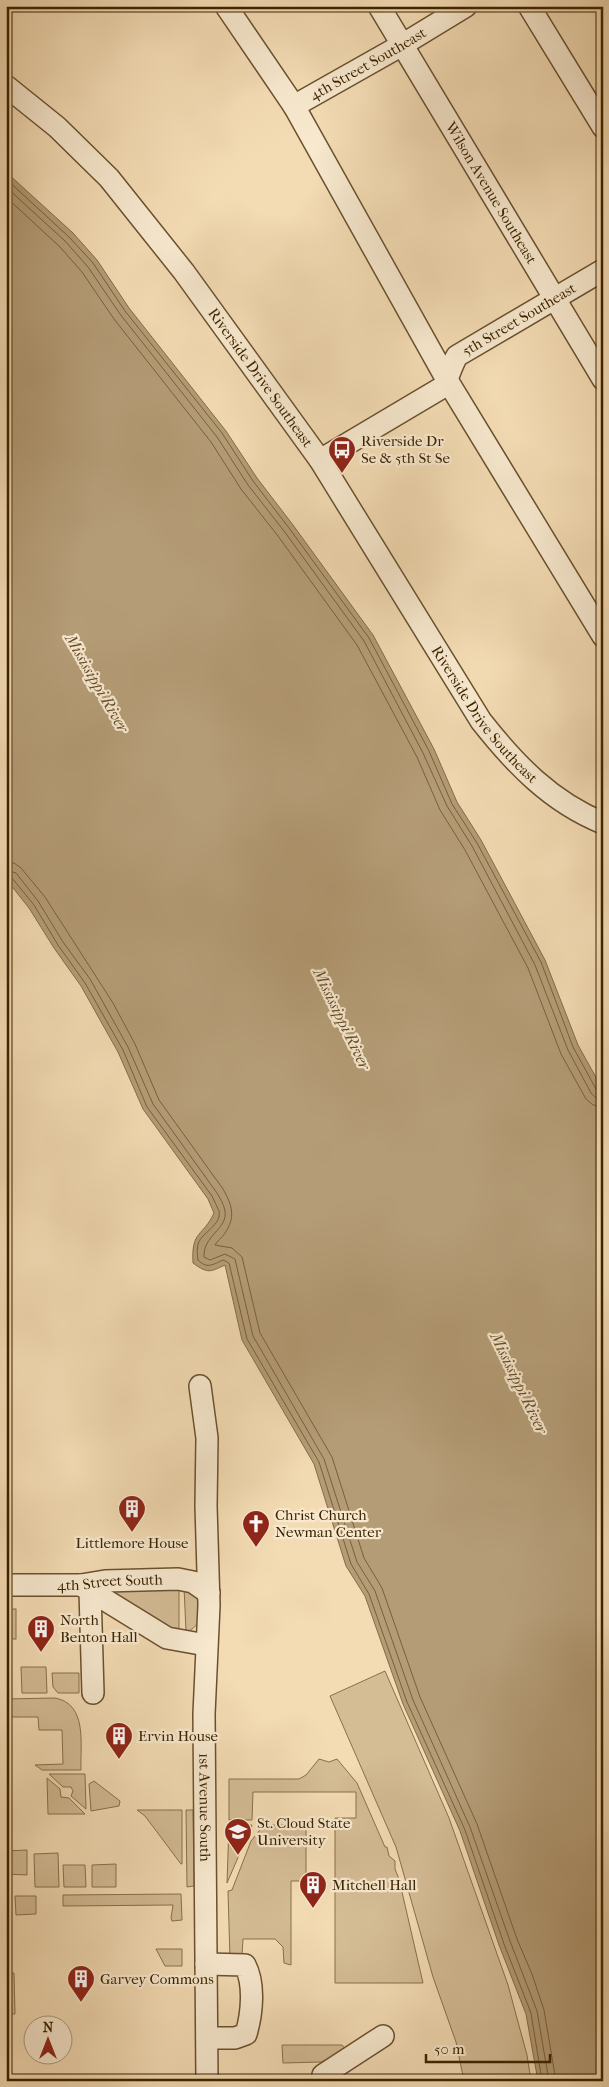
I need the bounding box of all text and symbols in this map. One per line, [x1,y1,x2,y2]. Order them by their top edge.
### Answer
street label: 4th Street Southeast [306,23,430,104]
street label: Wilson Avenue Southeast [441,118,541,268]
street label: 5th Street Southeast [459,279,580,360]
street label: Riverside Drive Southeast [204,305,317,451]
place label: Riverside Dr Se & 5th St Se [361,432,450,467]
bus stop icon: Riverside Dr Se & 5th St Se [327,435,357,474]
water label: Mississippi River [61,630,134,737]
street label: Riverside Drive Southeast [428,642,542,787]
water label: Mississippi River [309,964,376,1074]
water label: Mississippi River [486,1328,553,1438]
building icon: Littlemore House [117,1494,147,1533]
place label: Christ Church Newman Center [275,1506,382,1541]
church icon: Christ Church Newman Center [241,1509,271,1548]
place label: Littlemore House [76,1534,189,1552]
street label: 4th Street South [57,1570,164,1594]
place label: North Benton Hall [60,1611,138,1646]
building icon: North Benton Hall [26,1614,56,1653]
building icon: Ervin House [104,1721,134,1760]
place label: Ervin House [138,1727,219,1745]
street label: 1st Avenue South [195,1753,214,1862]
place label: St. Cloud State University [257,1814,351,1849]
school or university icon: St. Cloud State University [223,1817,253,1856]
building icon: Mitchell Hall [298,1870,328,1909]
place label: Mitchell Hall [332,1876,416,1894]
building icon: Garvey Commons [66,1964,96,2003]
place label: Garvey Commons [100,1970,214,1988]
north arrow [22,2014,72,2064]
text: N [43,2019,54,2036]
scale bar [426,2032,550,2064]
text: 50 m [434,2040,465,2058]

